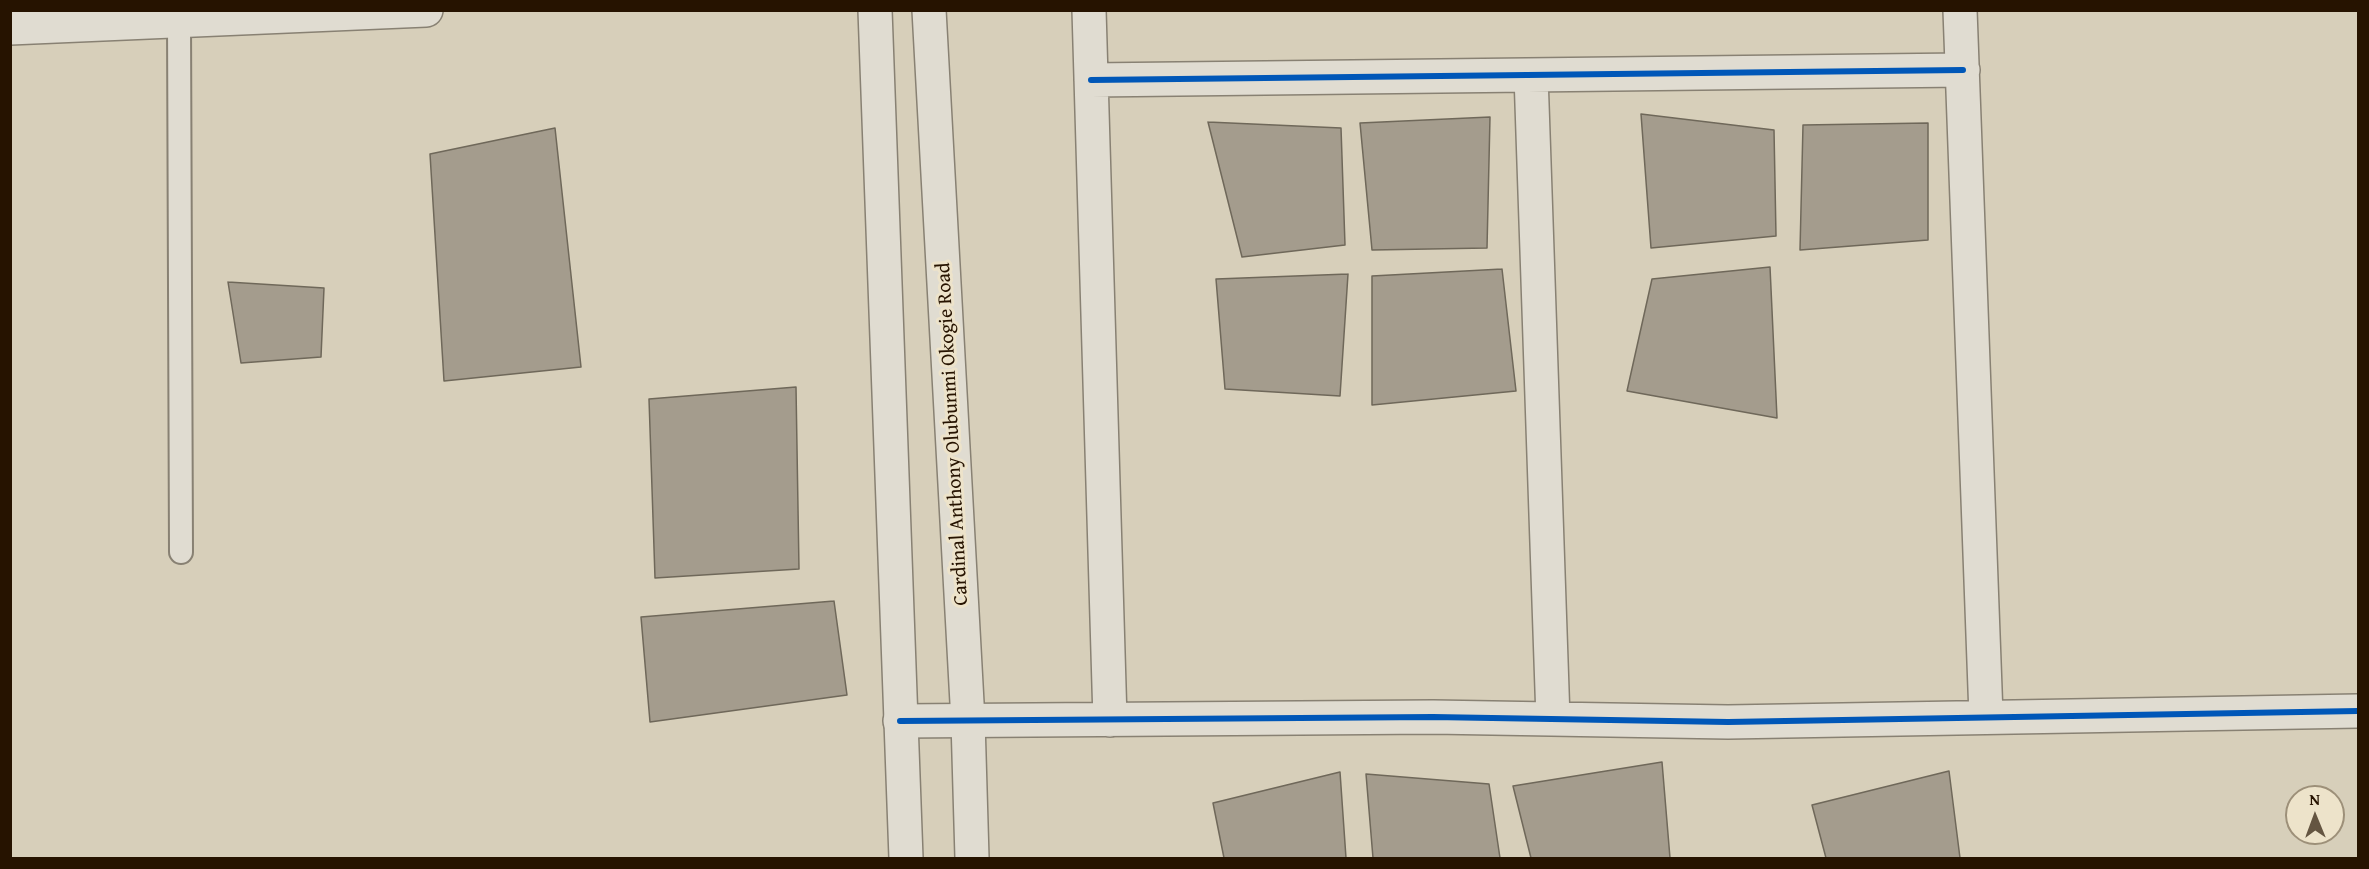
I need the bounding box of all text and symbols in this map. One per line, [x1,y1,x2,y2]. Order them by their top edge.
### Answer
street label: Cardinal Anthony Olubunmi Okogie Road [932,262,974,606]
north arrow [2285,785,2345,845]
text: N [2309,787,2320,811]

